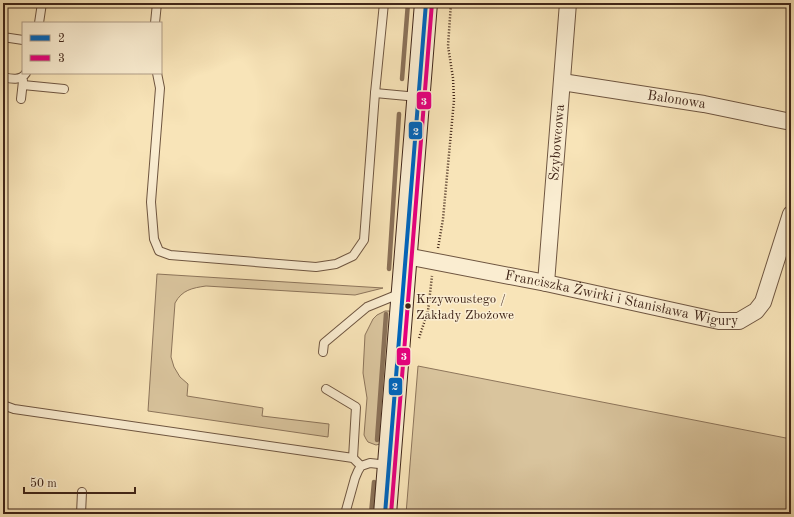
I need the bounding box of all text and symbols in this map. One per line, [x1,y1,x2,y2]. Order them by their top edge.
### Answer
legend [22,22,162,74]
text: 2 [58,33,65,45]
text: 3 [58,53,65,65]
street label: Balonowa [646,88,707,111]
line badge: 3 [416,91,432,110]
text: 3 [421,97,427,108]
street label: Szybowcowa [547,104,567,181]
line badge: 2 [408,121,423,140]
text: 2 [413,127,419,138]
street label: Franciszka Żwirki i Stanisława Wigury [504,268,739,328]
place label: Krzywoustego / Zakłady Zbożowe [416,293,514,322]
marker: Krzywoustego / Zakłady Zbożowe [403,301,413,311]
line badge: 3 [396,347,411,366]
text: 3 [401,352,407,363]
line badge: 2 [388,377,403,396]
text: 2 [392,382,398,393]
scale bar [24,469,135,495]
text: 50 m [30,477,57,490]

